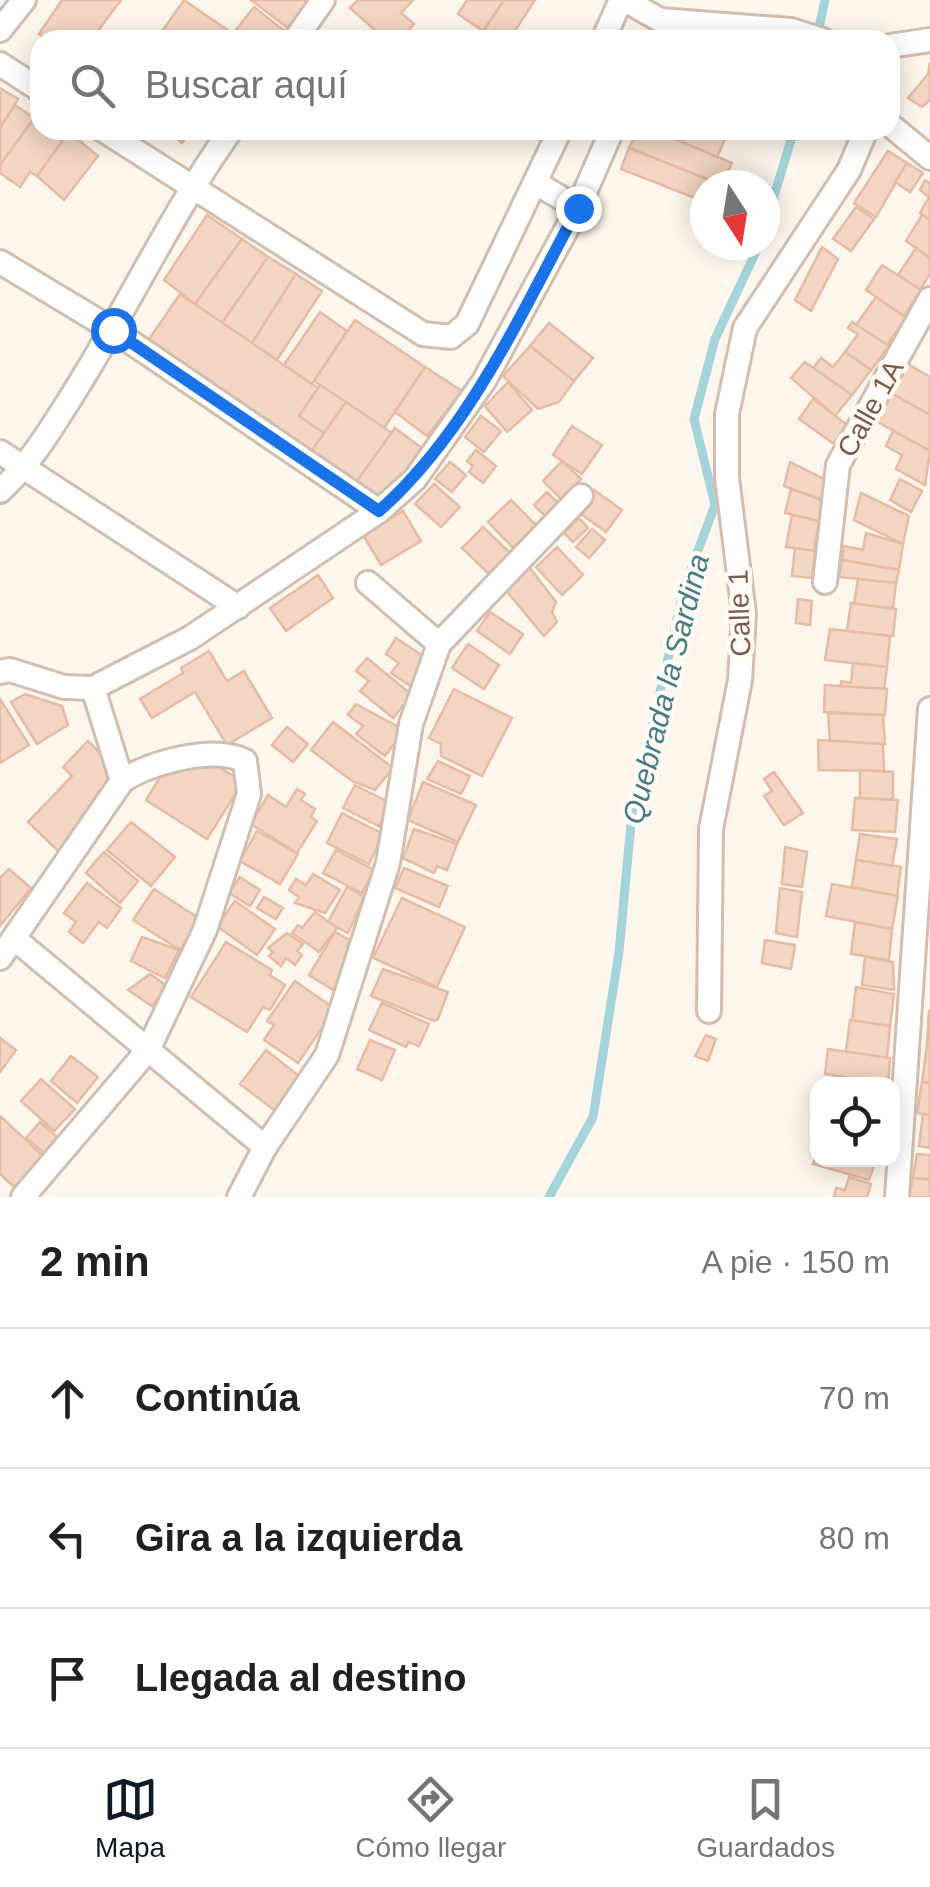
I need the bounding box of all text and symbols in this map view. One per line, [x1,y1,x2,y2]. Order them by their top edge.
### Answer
search box [30,30,900,140]
icon: search [65,58,120,113]
text: Buscar aquí [145,64,348,106]
north arrow [690,170,780,260]
route end [556,186,602,232]
route start [91,308,137,354]
street label: Calle 1A [831,354,910,462]
water label: Quebrada la Sardina [616,551,715,827]
street label: Calle 1 [722,569,757,657]
map controls [810,1077,900,1167]
button: locate [810,1077,900,1167]
text: 2 min [40,1238,150,1285]
text: A pie · 150 m [701,1244,890,1280]
icon: ahead [40,1371,95,1426]
text: Continúa [135,1377,300,1419]
text: 70 m [819,1380,890,1416]
icon: left [40,1511,95,1566]
text: Gira a la izquierda [135,1517,462,1559]
text: 80 m [819,1520,890,1556]
icon: arrive [40,1651,95,1706]
text: Llegada al destino [135,1657,467,1699]
tab: Mapa [95,1772,165,1864]
tab: Cómo llegar [355,1772,506,1864]
tab: Guardados [696,1772,835,1864]

